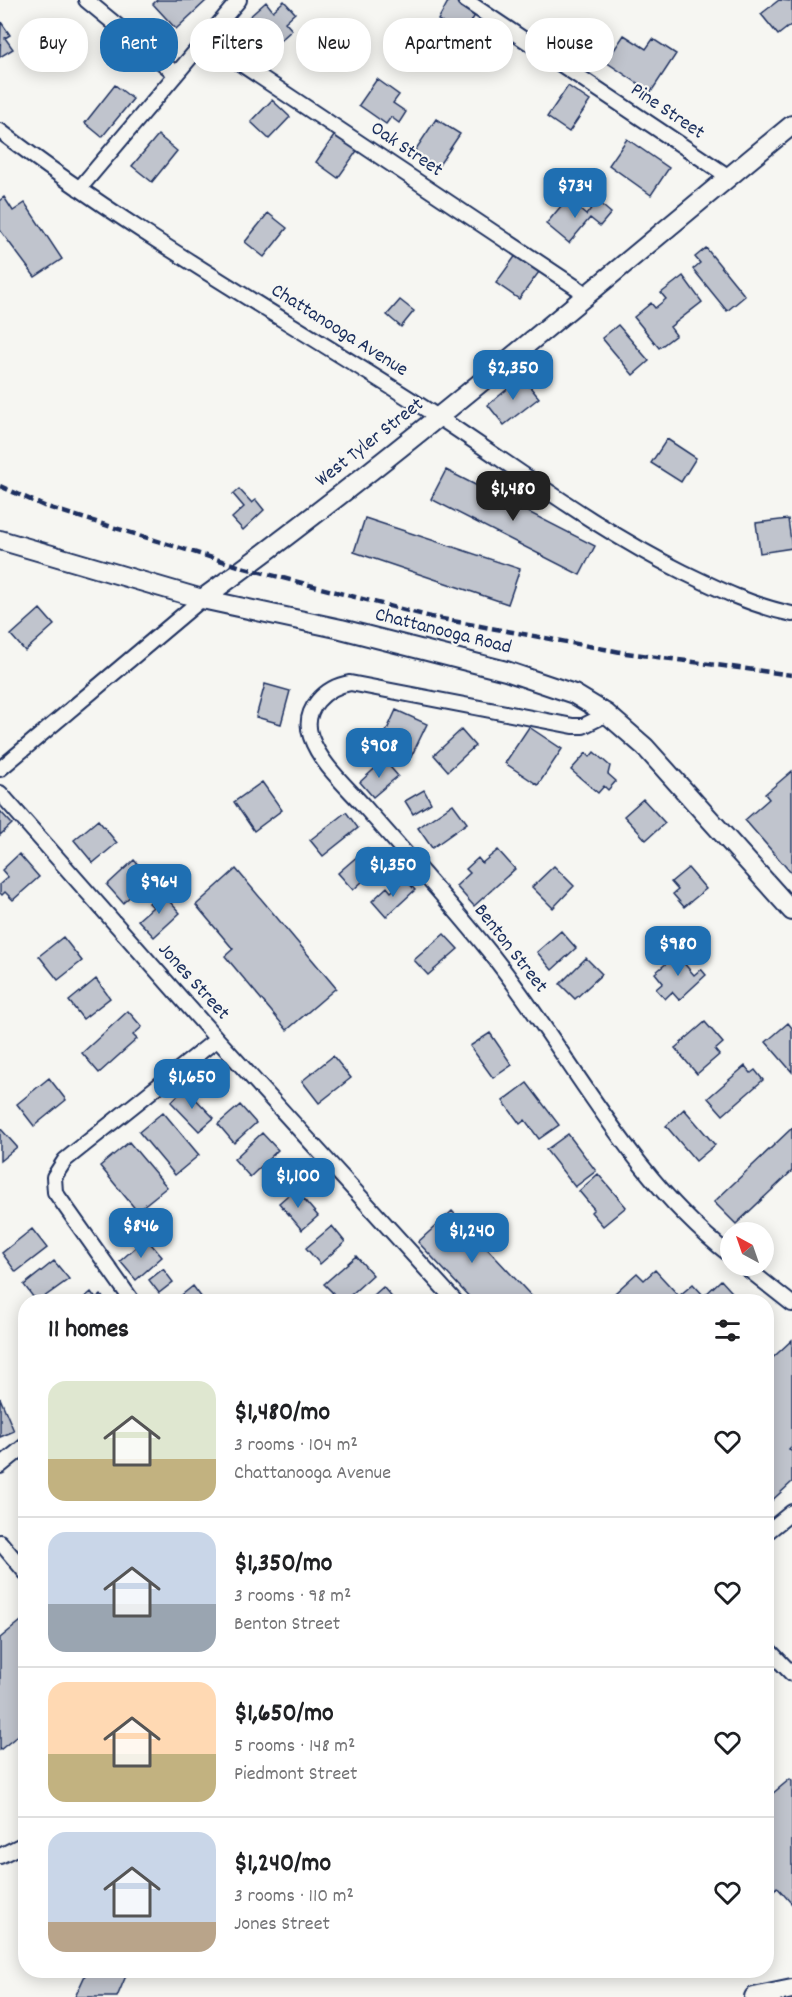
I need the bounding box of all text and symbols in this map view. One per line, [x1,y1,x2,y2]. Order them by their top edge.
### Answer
chip: Buy [18,18,88,72]
chip: Rent [100,18,178,72]
chip: Filters [190,18,284,72]
chip: New [296,18,371,72]
chip: Apartment [383,18,513,72]
chip: House [525,18,614,72]
street label: Pine Street [624,77,710,147]
street label: Oak Street [364,115,448,185]
pin: $734 [539,168,611,219]
text: $734 [558,173,592,201]
street label: Chattanooga Avenue [265,278,413,385]
pin: $2,350 [464,350,562,401]
text: $2,350 [487,355,539,383]
street label: West Tyler Street [310,392,430,494]
pin: $1,480 [464,471,562,522]
text: $1,480 [490,476,536,504]
street label: Chattanooga Road [372,602,514,662]
pin: $908 [343,728,415,779]
text: $908 [360,733,398,761]
pin: $1,350 [344,847,442,898]
text: $1,350 [369,852,417,880]
pin: $964 [123,864,195,915]
text: $964 [140,869,178,897]
street label: Benton Street [466,899,554,999]
pin: $980 [642,926,714,977]
text: $980 [659,931,697,959]
street label: Jones Street [151,937,235,1027]
pin: $1,650 [143,1059,241,1110]
text: $1,650 [168,1064,216,1092]
pin: $1,100 [249,1158,347,1209]
text: $1,100 [276,1163,320,1191]
pin: $846 [105,1208,177,1259]
text: $846 [123,1213,159,1241]
pin: $1,240 [423,1213,521,1264]
text: $1,240 [449,1218,495,1246]
north arrow [720,1222,774,1276]
map controls [720,1222,774,1276]
text: 11 homes [48,1312,129,1349]
icon: filters [711,1314,744,1347]
text: $1,480/mo [234,1395,330,1432]
icon: home [96,1405,168,1477]
icon: heart [711,1425,744,1458]
text: 3 rooms · 104 m² [234,1432,358,1460]
text: Chattanooga Avenue [234,1460,391,1488]
text: $1,350/mo [234,1546,332,1583]
icon: home [96,1556,168,1628]
icon: heart [711,1576,744,1609]
text: 3 rooms · 98 m² [234,1583,351,1611]
text: Benton Street [234,1611,340,1639]
text: $1,650/mo [234,1696,334,1733]
icon: home [96,1706,168,1778]
icon: heart [711,1726,744,1759]
text: 5 rooms · 148 m² [234,1733,355,1761]
text: Piedmont Street [234,1761,357,1789]
text: $1,240/mo [234,1846,331,1883]
icon: home [96,1856,168,1928]
icon: heart [711,1876,744,1909]
text: 3 rooms · 110 m² [234,1883,354,1911]
text: Jones Street [234,1911,330,1939]

